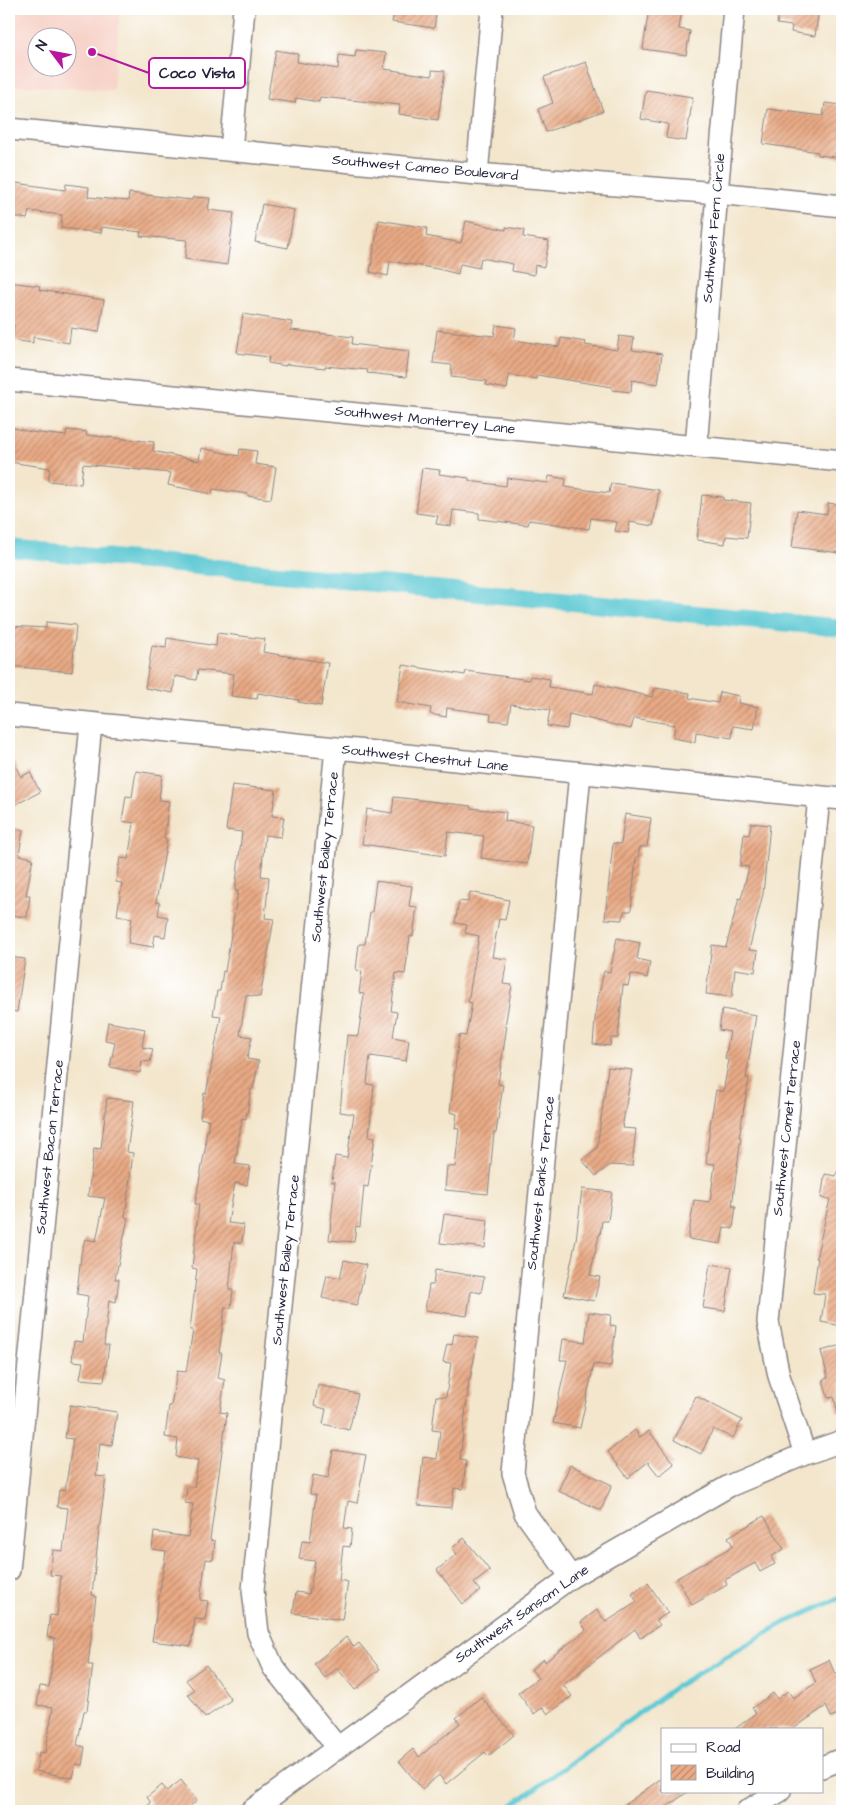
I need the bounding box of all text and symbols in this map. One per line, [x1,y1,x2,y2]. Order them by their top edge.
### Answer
north arrow [28,28,78,78]
text: N [31,36,53,55]
callout: Coco Vista [149,58,245,88]
text: Coco Vista [159,63,235,84]
street label: Southwest Cameo Boulevard [331,150,519,186]
street label: Southwest Fern Circle [698,152,731,303]
street label: Southwest Monterrey Lane [334,401,517,439]
street label: Southwest Chestnut Lane [341,739,510,777]
street label: Southwest Bailey Terrace [306,770,344,943]
street label: Southwest Comet Terrace [768,1039,806,1217]
street label: Southwest Bacon Terrace [31,1058,69,1235]
street label: Southwest Banks Terrace [522,1095,560,1271]
street label: Southwest Bailey Terrace [267,1173,305,1346]
street label: Southwest Sansom Lane [451,1560,593,1668]
legend [661,1728,824,1792]
text: Road [706,1737,741,1758]
text: Building [706,1763,754,1785]

